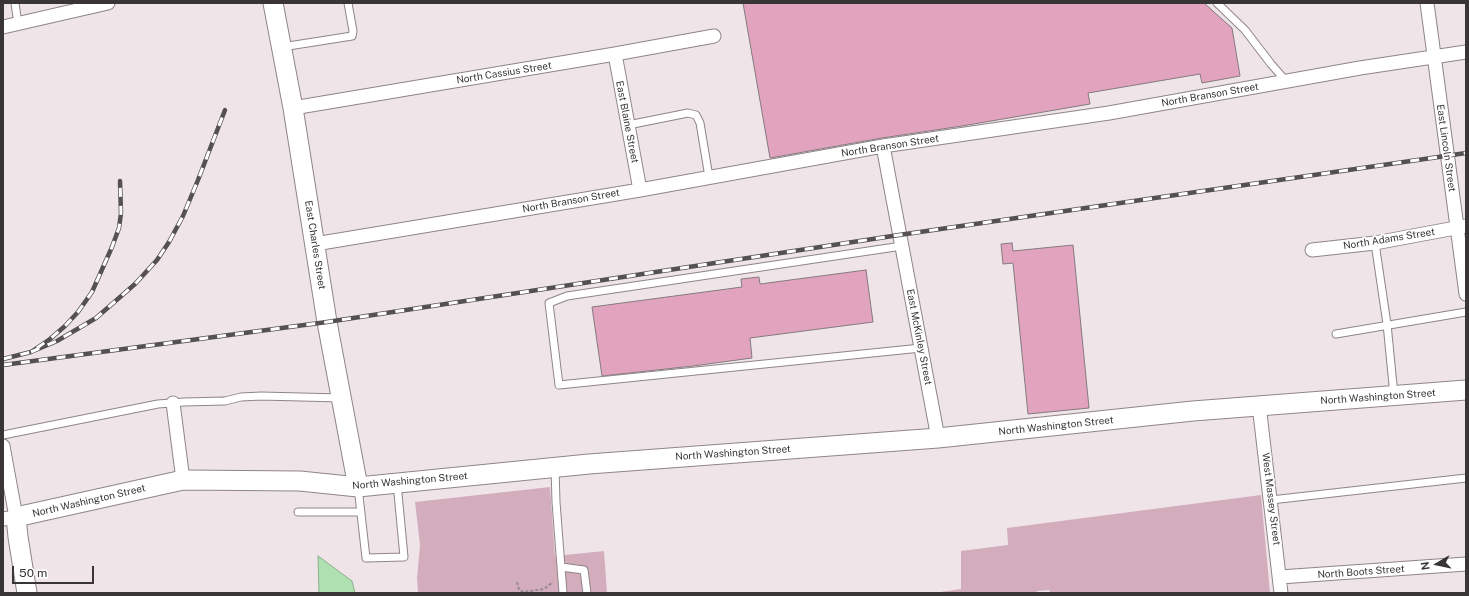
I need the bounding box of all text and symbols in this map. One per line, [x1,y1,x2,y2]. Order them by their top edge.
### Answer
street label: North Cassius Street [455,60,553,86]
street label: East Blaine Street [613,80,641,164]
street label: North Branson Street [1160,81,1260,109]
street label: East Lincoln Street [1434,103,1458,193]
street label: North Branson Street [840,132,940,160]
street label: North Branson Street [521,187,621,215]
street label: East Charles Street [302,200,328,290]
street label: North Adams Street [1342,226,1436,252]
street label: East McKinley Street [904,288,934,386]
street label: North Washington Street [1320,387,1436,407]
street label: North Washington Street [998,414,1114,438]
street label: North Washington Street [675,443,791,463]
street label: West Massey Street [1259,452,1283,546]
street label: North Washington Street [352,470,468,492]
street label: North Washington Street [31,482,147,520]
north arrow [1417,544,1457,584]
scale bar [14,558,96,584]
text: N [1419,561,1432,571]
street label: North Boots Street [1317,563,1405,581]
text: 50 m [19,566,47,580]

